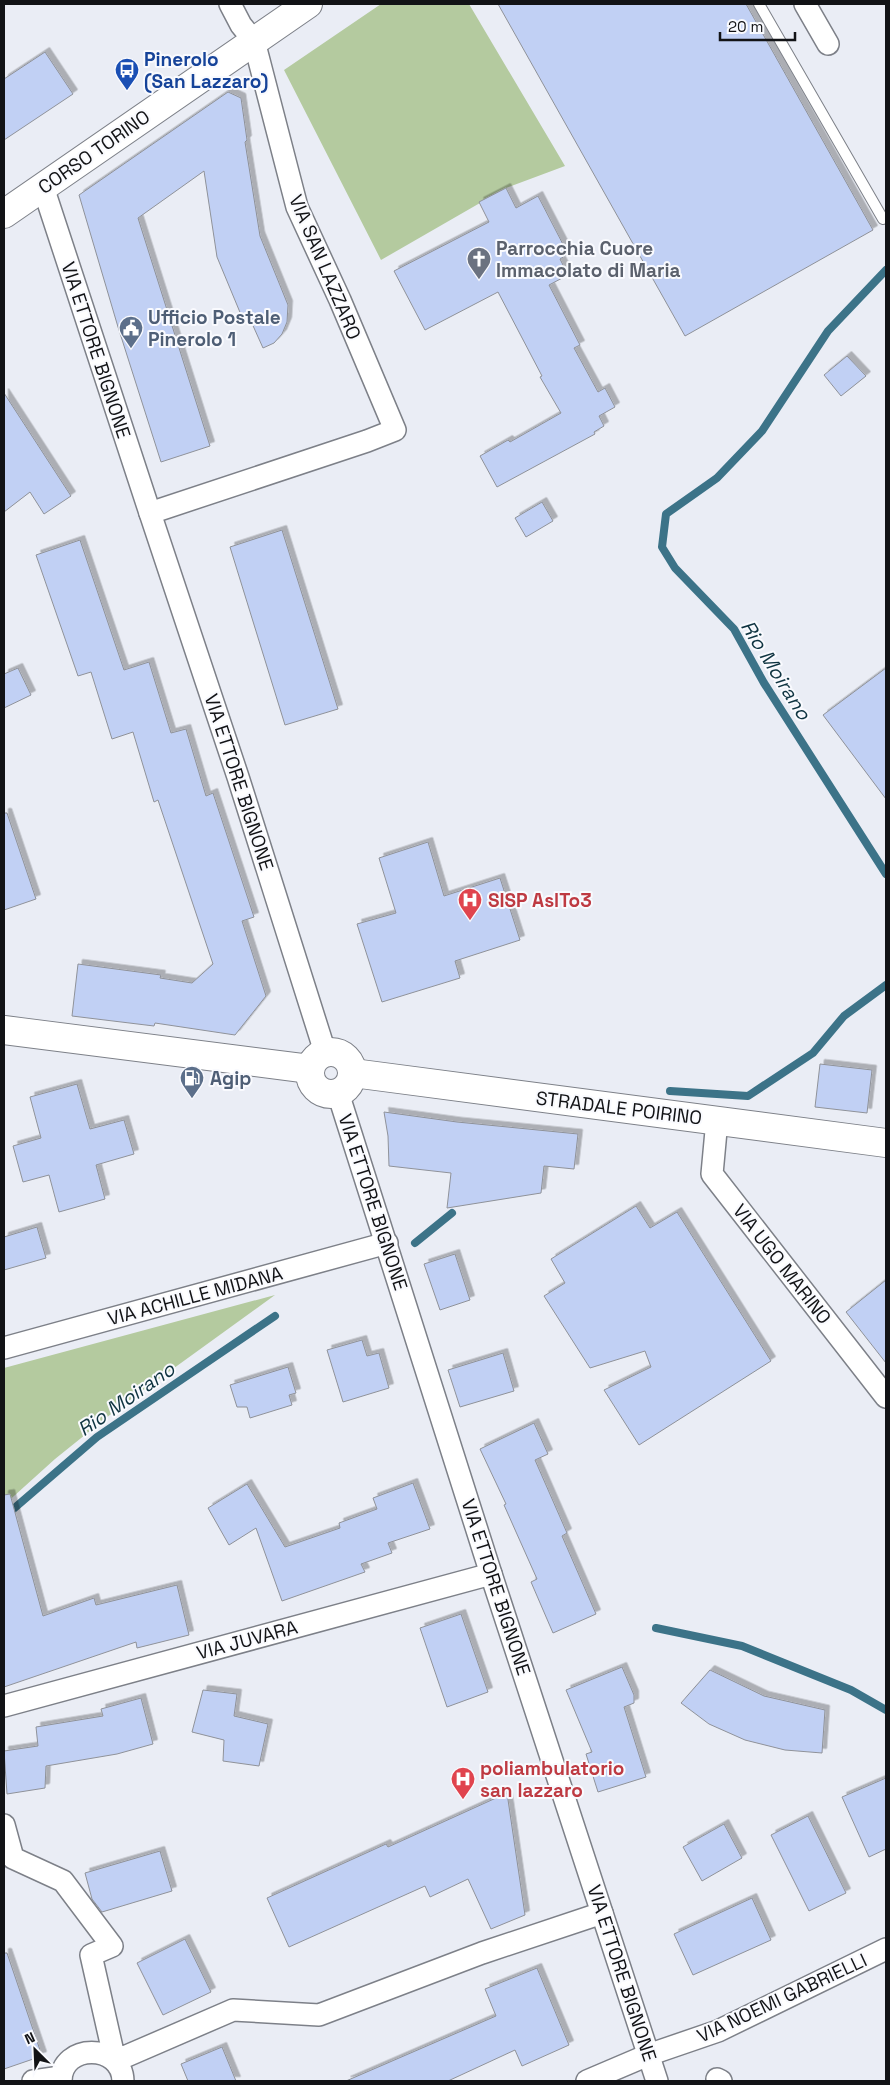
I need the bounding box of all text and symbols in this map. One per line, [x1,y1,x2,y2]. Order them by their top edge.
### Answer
scale bar [720,10,795,42]
text: 20 m [728,17,763,36]
place label: Pinerolo (San Lazzaro) [144,47,268,94]
bus stop icon: Pinerolo (San Lazzaro) [114,57,140,91]
street label: CORSO TORINO [33,104,155,200]
street label: VIA SAN LAZZARO [283,191,367,343]
place label: Parrocchia Cuore Immacolato di Maria [496,236,680,283]
church icon: Parrocchia Cuore Immacolato di Maria [466,246,492,280]
street label: VIA ETTORE BIGNONE [56,259,136,441]
place label: Ufficio Postale Pinerolo 1 [148,305,281,352]
public building icon: Ufficio Postale Pinerolo 1 [118,315,144,349]
water label: Rio Moirano [735,615,817,725]
street label: VIA ETTORE BIGNONE [199,691,279,873]
hospital icon: SISP AslTo3 [457,887,483,921]
place label: SISP AslTo3 [488,888,592,913]
fuel station icon: Agip [179,1065,205,1099]
place label: Agip [210,1066,251,1091]
street label: STRADALE POIRINO [534,1085,704,1131]
street label: VIA ETTORE BIGNONE [333,1111,413,1293]
street label: VIA UGO MARINO [727,1199,837,1329]
street label: VIA ACHILLE MIDANA [105,1261,285,1331]
water label: Rio Moirano [72,1356,180,1442]
street label: VIA ETTORE BIGNONE [456,1496,536,1678]
street label: VIA JUVARA [194,1615,300,1665]
place label: poliambulatorio san lazzaro [480,1756,624,1803]
hospital icon: poliambulatorio san lazzaro [450,1766,476,1800]
street label: VIA ETTORE BIGNONE [582,1882,662,2064]
street label: VIA NOEMI GABRIELLI [693,1948,871,2048]
north arrow [10,2025,60,2075]
text: N [22,2028,38,2048]

